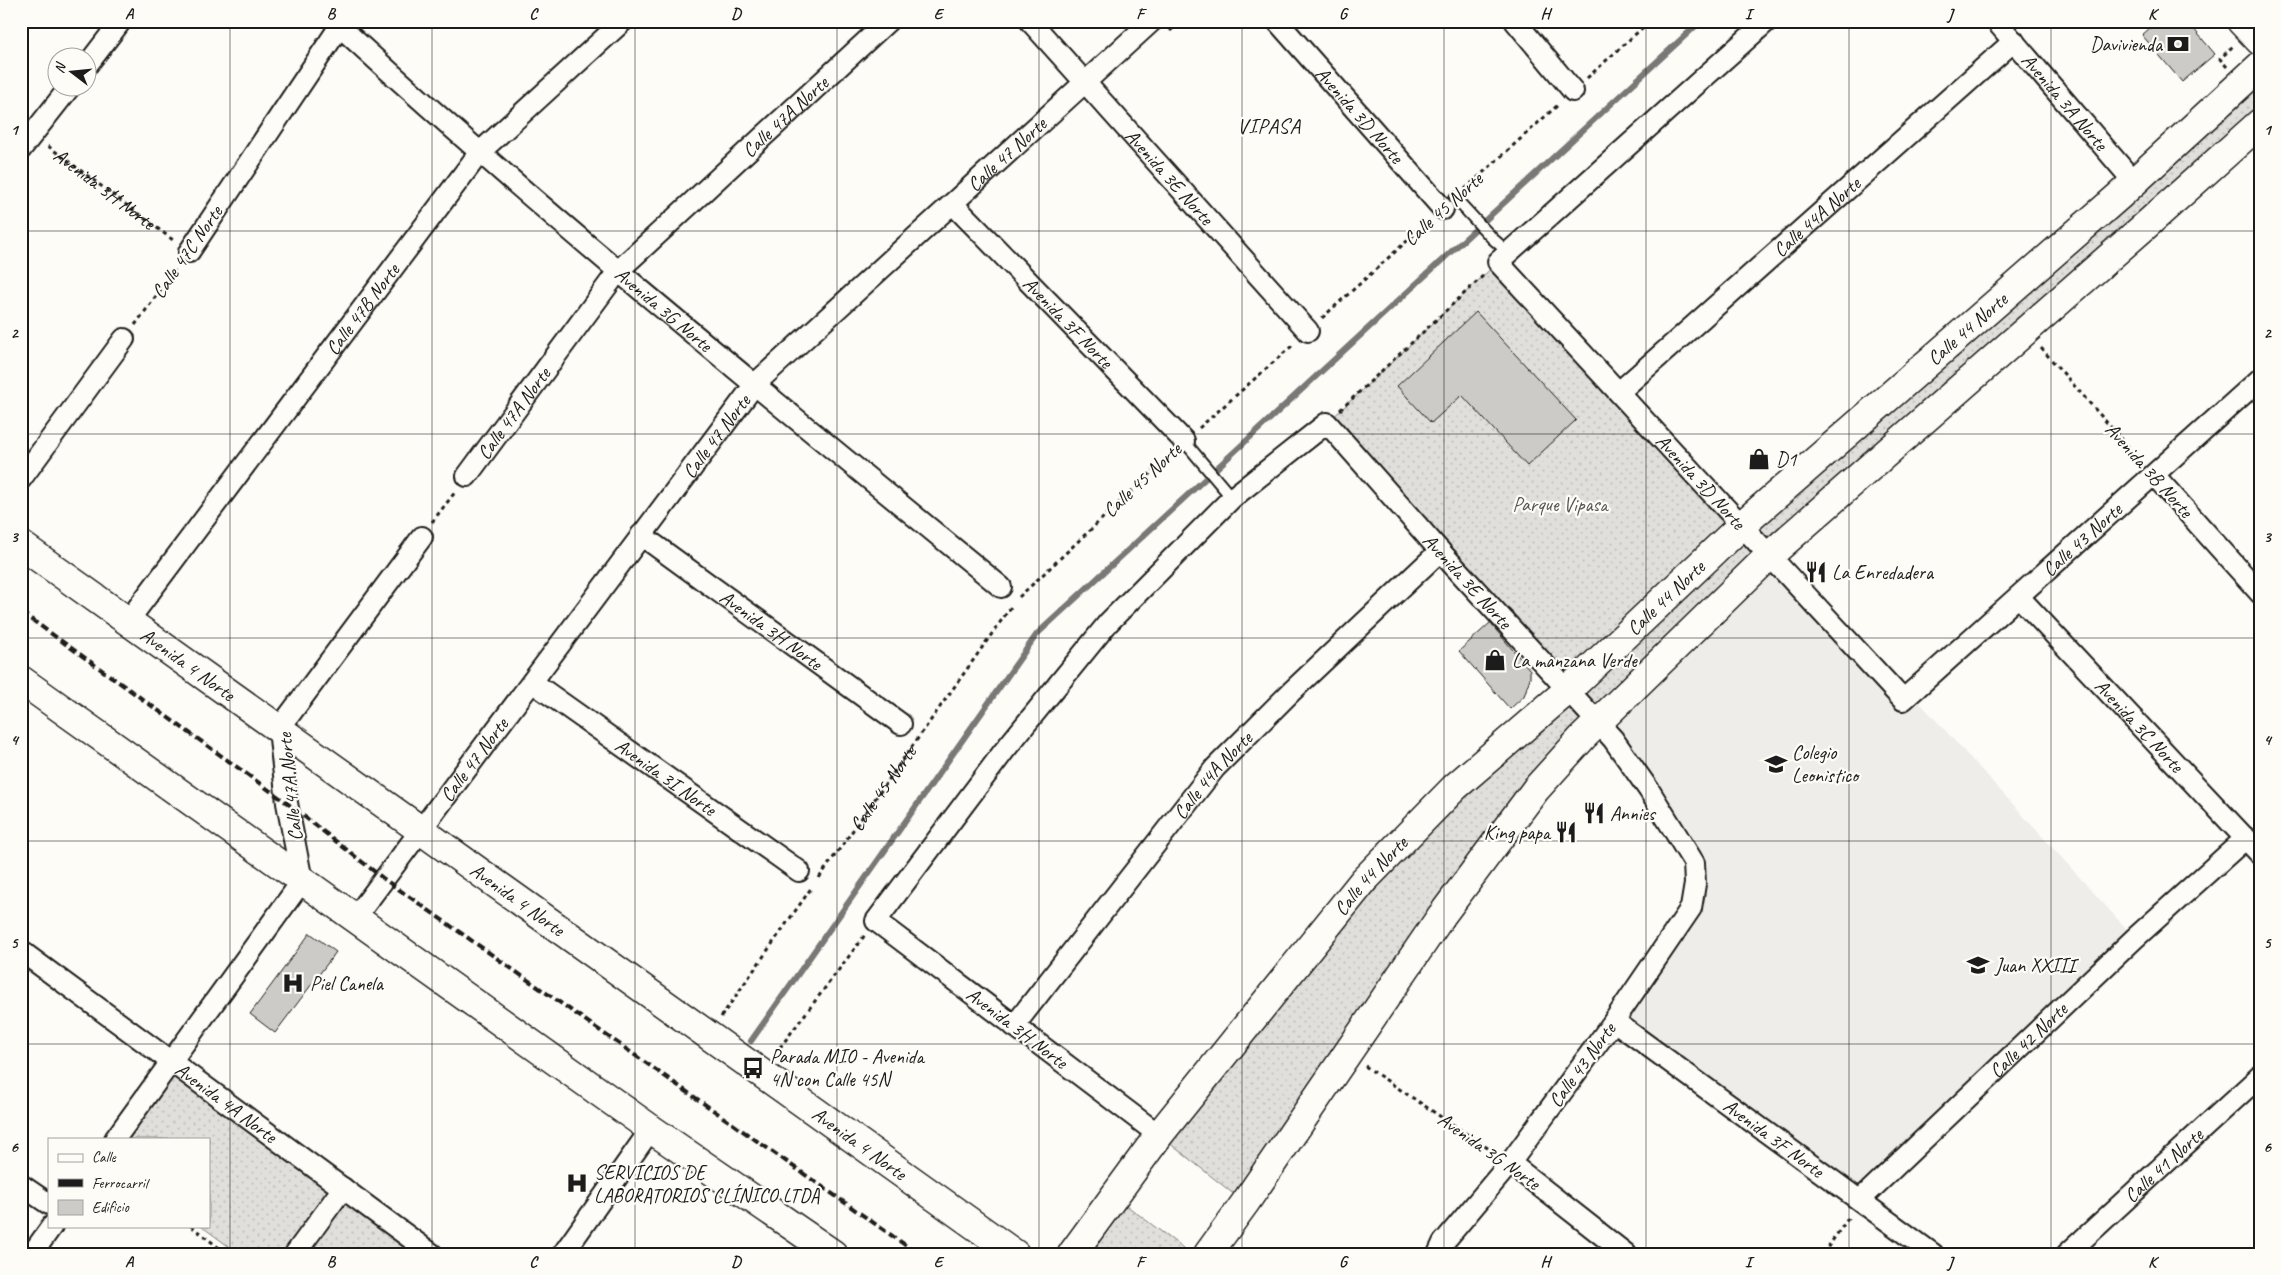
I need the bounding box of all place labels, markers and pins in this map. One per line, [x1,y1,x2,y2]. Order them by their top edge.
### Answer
bank icon: Davivienda [2165,31,2191,57]
place label: Davivienda [2090,32,2164,57]
shop icon: D1 [1746,446,1772,472]
place label: D1 [1776,447,1798,472]
restaurant icon: La Enredadera [1803,559,1829,585]
place label: La Enredadera [1832,560,1935,585]
shop icon: La manzana Verde [1482,647,1508,673]
place label: La manzana Verde [1512,648,1638,673]
place label: Colegio Leonistico [1792,740,1860,788]
school or university icon: Colegio Leonistico [1763,751,1789,777]
restaurant icon: Annies [1581,800,1607,826]
place label: Annies [1610,801,1657,826]
restaurant icon: King papa [1553,819,1579,845]
place label: King papa [1484,820,1552,845]
school or university icon: Juan XXIII [1965,952,1991,978]
place label: Juan XXIII [1994,953,2079,978]
hospital icon: Piel Canela [280,970,306,996]
place label: Piel Canela [310,971,385,996]
place label: Parada MIO - Avenida 4N con Calle 45N [770,1044,926,1092]
bus stop icon: Parada MIO - Avenida 4N con Calle 45N [740,1055,766,1081]
place label: SERVICIOS DE LABORATORIOS CLÍNICO LTDA [594,1160,821,1208]
hospital icon: SERVICIOS DE LABORATORIOS CLÍNICO LTDA [564,1170,590,1196]

